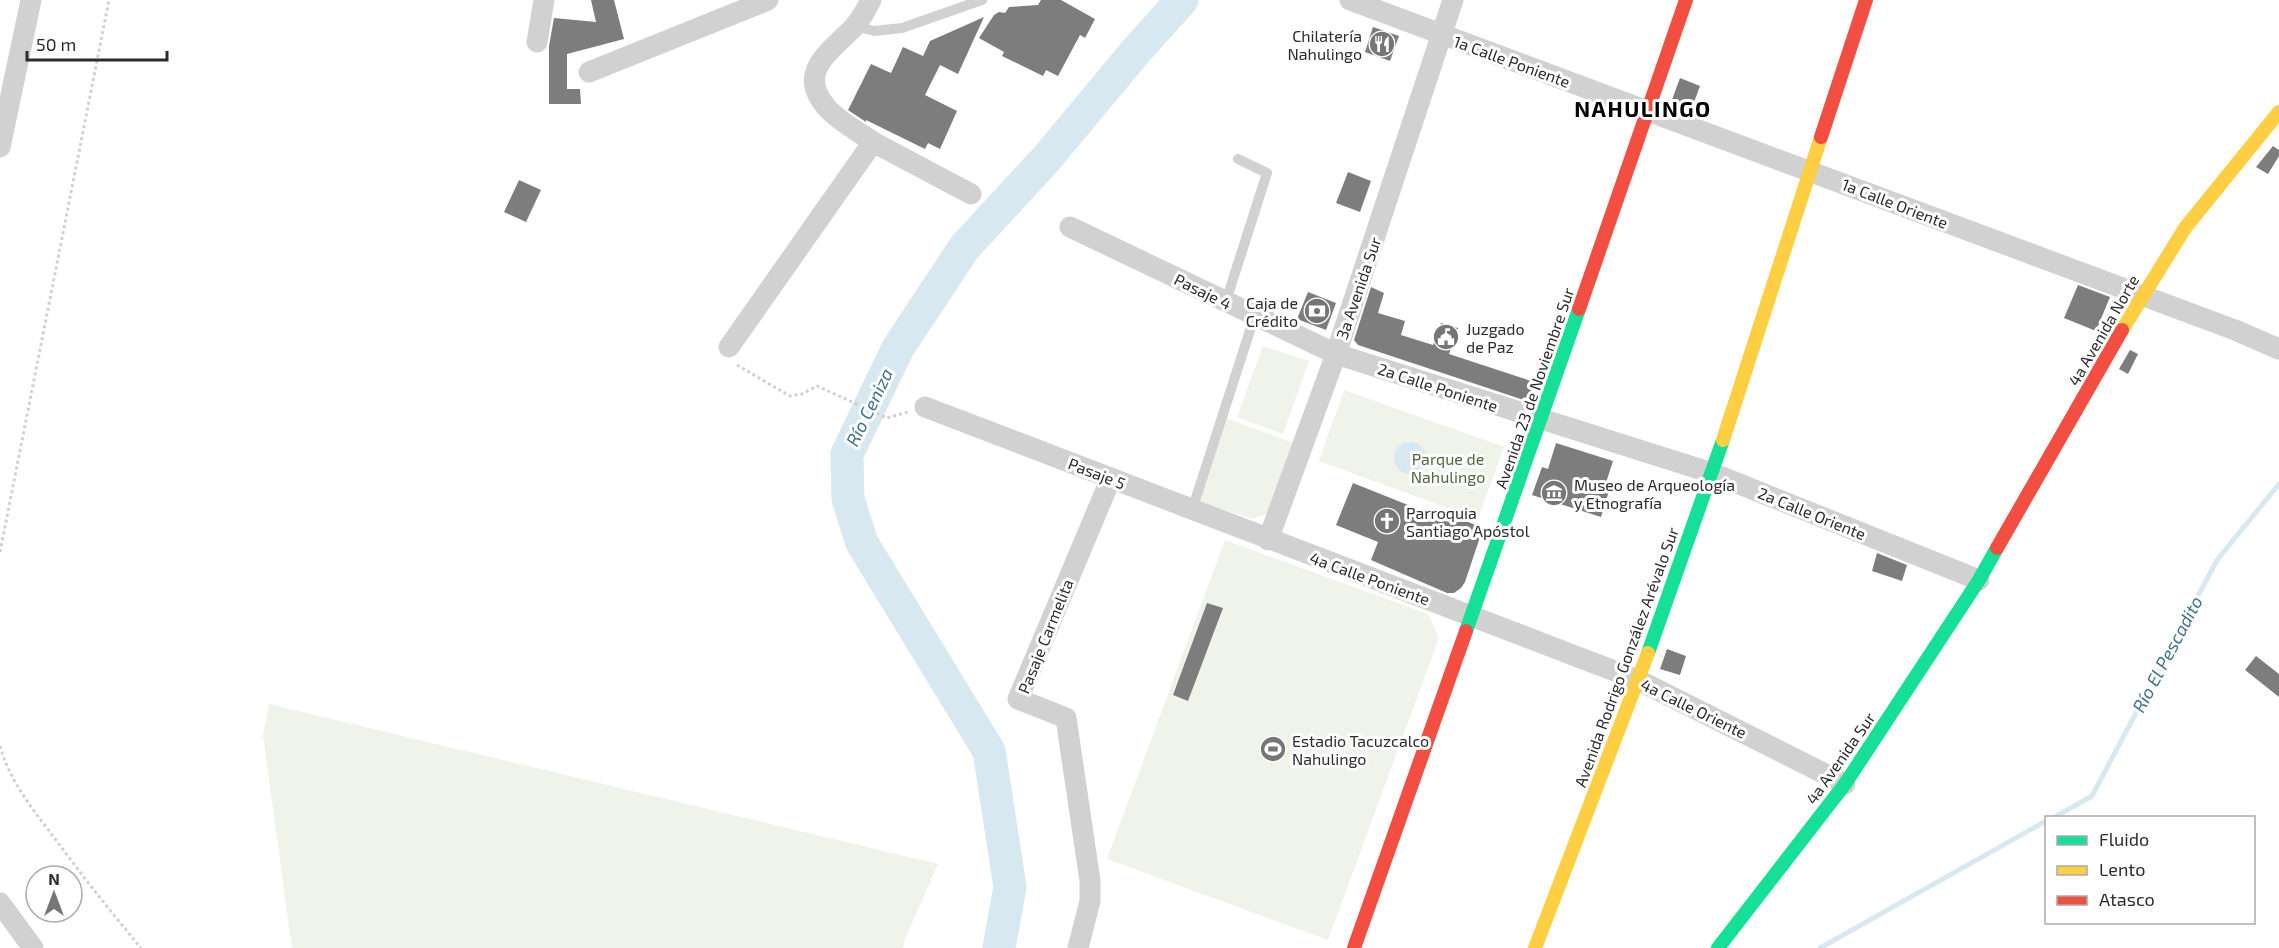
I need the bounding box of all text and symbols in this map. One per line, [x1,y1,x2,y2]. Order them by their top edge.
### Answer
scale bar [27,24,166,62]
place label: Chilatería Nahulingo [1288,26,1362,63]
restaurant icon: Chilatería Nahulingo [1367,29,1397,59]
street label: 1a Calle Poniente [1451,31,1573,91]
text: 50 m [36,33,76,55]
district label: NAHULINGO [1574,95,1712,121]
street label: 1a Calle Oriente [1839,174,1951,232]
street label: 3a Avenida Sur [1332,234,1385,342]
street label: Pasaje 4 [1171,269,1235,314]
street label: 4a Avenida Norte [2064,271,2142,389]
street label: Avenida 23 de Noviembre Sur [1491,284,1578,491]
place label: Caja de Crédito [1246,293,1298,330]
bank icon: Caja de Crédito [1302,296,1332,326]
place label: Juzgado de Paz [1466,319,1525,356]
public building icon: Juzgado de Paz [1431,322,1461,352]
street label: 2a Calle Poniente [1376,359,1500,415]
water label: Río Ceniza [841,365,897,449]
park label: Parque de Nahulingo [1411,449,1485,486]
street label: Pasaje 5 [1065,453,1128,494]
place label: Museo de Arqueología y Etnografía [1574,475,1735,512]
museum icon: Museo de Arqueología y Etnografía [1539,478,1569,508]
street label: 2a Calle Oriente [1755,483,1869,543]
place label: Parroquia Santiago Apóstol [1406,503,1530,540]
church icon: Parroquia Santiago Apóstol [1372,506,1402,536]
street label: Avenida Rodrigo González Arévalo Sur [1570,524,1682,790]
street label: 4a Calle Poniente [1308,548,1432,608]
street label: Pasaje Carmelita [1013,576,1078,696]
water label: Río El Pescadito [2127,592,2207,716]
street label: 4a Calle Oriente [1638,674,1750,742]
street label: 4a Avenida Sur [1801,708,1879,808]
place label: Estadio Tacuzcalco Nahulingo [1292,731,1429,768]
sports icon: Estadio Tacuzcalco Nahulingo [1258,734,1288,764]
legend [2045,816,2255,924]
text: Fluido [2099,828,2149,850]
text: Lento [2099,858,2145,880]
north arrow [24,864,84,924]
text: N [48,869,60,888]
text: Atasco [2099,888,2155,910]

